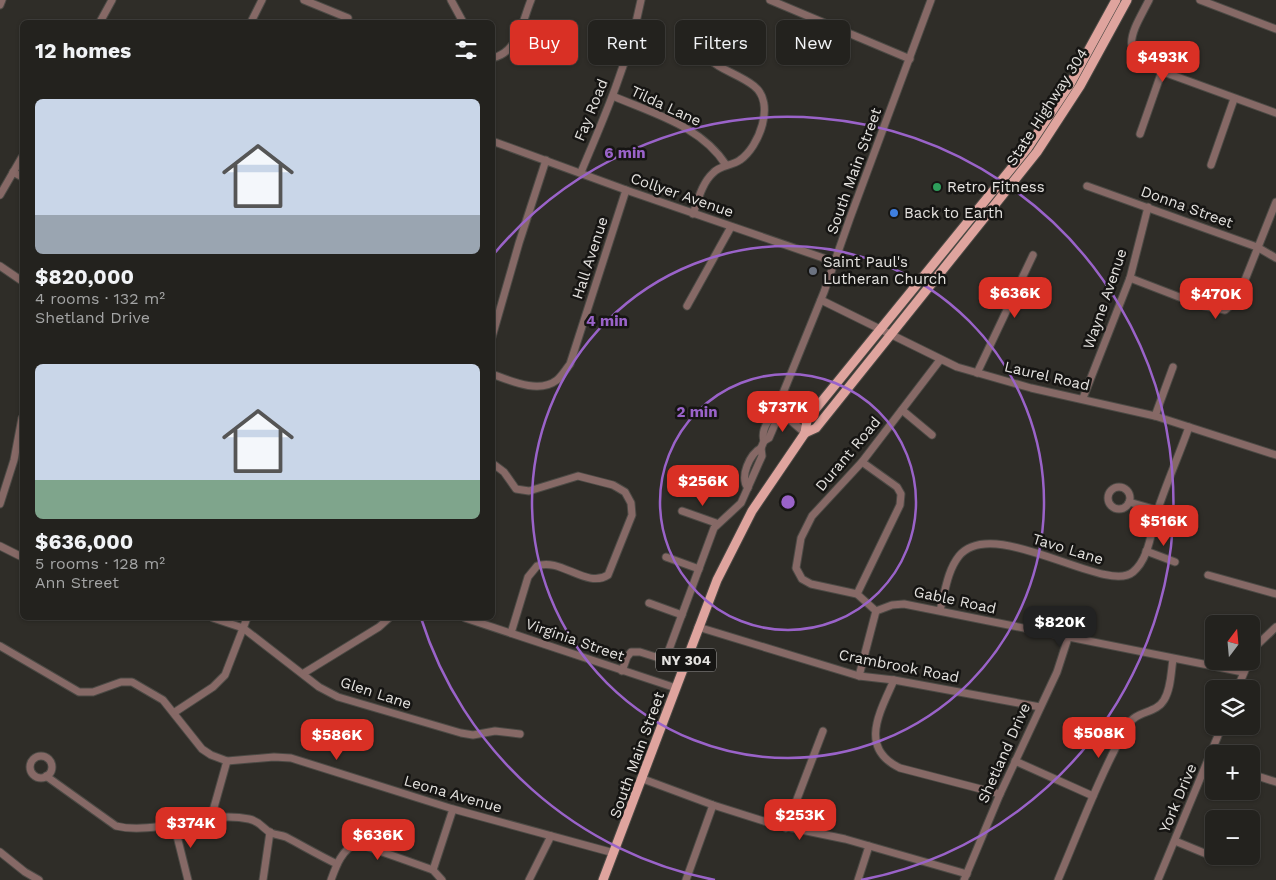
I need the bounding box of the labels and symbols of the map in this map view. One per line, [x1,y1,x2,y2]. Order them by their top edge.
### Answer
pin: $493K [1128,41,1198,83]
street label: State Highway 304 [1002,45,1092,169]
street label: Fay Road [570,76,612,144]
street label: Tilda Lane [628,82,704,130]
street label: South Main Street [823,105,885,237]
text: 6 min [604,144,646,162]
street label: Collyer Avenue [628,169,736,221]
place label: Retro Fitness [947,178,1045,196]
marker: Retro Fitness [931,181,943,193]
street label: Donna Street [1138,182,1236,232]
place label: Back to Earth [904,204,1003,222]
marker: Back to Earth [888,207,900,219]
street label: Hall Avenue [568,214,612,302]
street label: Wayne Avenue [1079,246,1131,352]
place label: Saint Paul's Lutheran Church [823,253,946,288]
marker: Saint Paul's Lutheran Church [807,265,819,277]
pin: $636K [980,276,1050,319]
pin: $470K [1181,278,1251,320]
text: 4 min [586,312,628,330]
street label: Laurel Road [1003,357,1091,395]
pin: $737K [748,390,818,433]
text: 2 min [676,403,718,421]
street label: Durant Road [812,413,884,495]
pin: $256K [668,464,738,507]
centre of rings [779,493,797,511]
pin: $516K [1129,504,1199,547]
street label: Tavo Lane [1030,530,1106,568]
street label: Gable Road [912,582,998,618]
pin: $820K [1025,606,1095,648]
street label: Virginia Street [523,615,627,666]
north arrow [1205,615,1260,670]
street label: Crambrook Road [837,646,961,686]
road number: NY 304 [656,648,716,672]
street label: Glen Lane [338,673,414,713]
street label: South Main Street [606,689,668,821]
street label: Shetland Drive [974,700,1034,806]
pin: $508K [1064,716,1134,759]
pin: $586K [302,718,372,761]
street label: York Drive [1155,761,1201,835]
street label: Leona Avenue [402,771,504,817]
pin: $253K [765,798,835,841]
pin: $374K [156,806,226,849]
pin: $636K [343,818,413,861]

